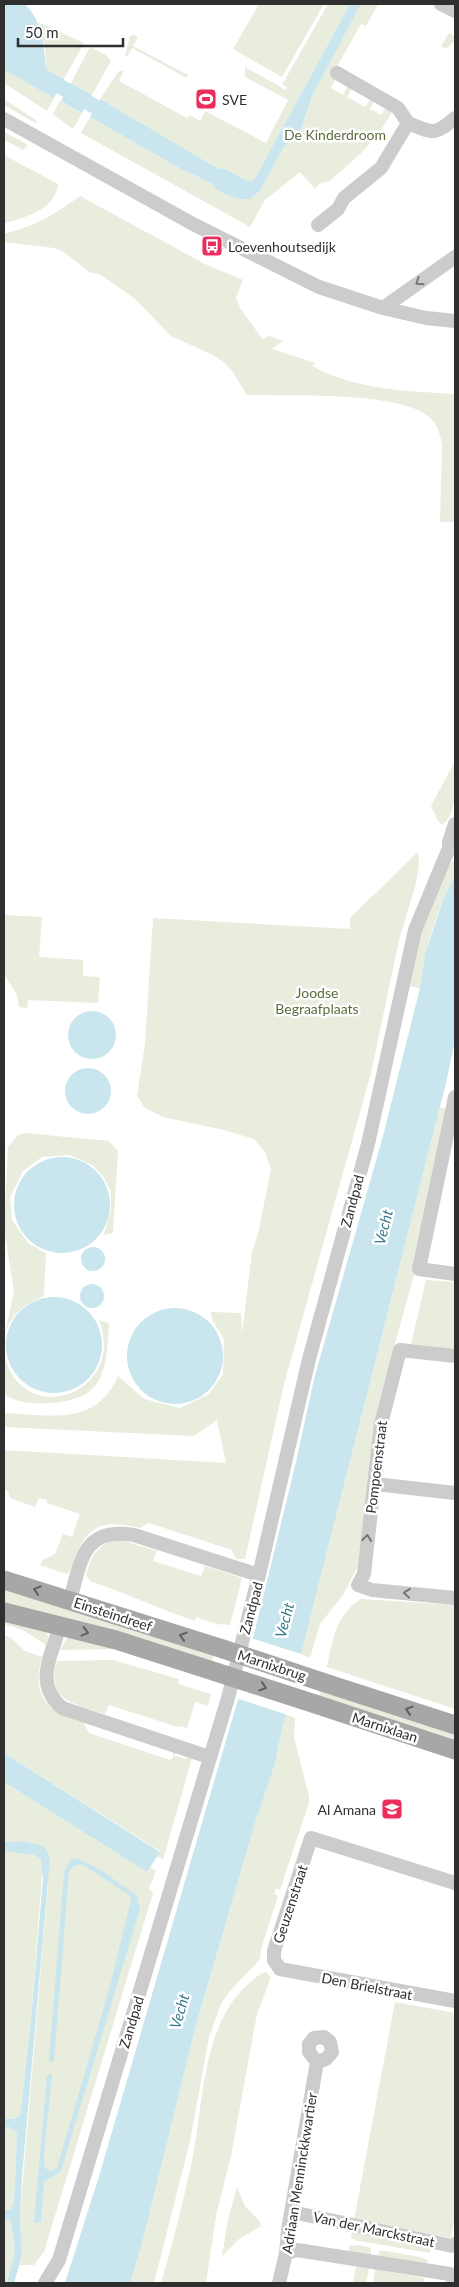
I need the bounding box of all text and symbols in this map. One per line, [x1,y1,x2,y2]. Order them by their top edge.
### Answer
scale bar [18,15,122,47]
text: 50 m [25,23,59,41]
sports icon: SVE [194,87,218,111]
place label: SVE [222,91,247,108]
park label: De Kinderdroom [284,126,386,143]
bus stop icon: Loevenhoutsedijk [200,234,224,258]
place label: Loevenhoutsedijk [228,238,337,255]
one-way arrow [415,276,425,285]
park label: Joodse Begraafplaats [275,984,359,1017]
street label: Zandpad [337,1173,367,1229]
water label: Vecht [370,1207,396,1246]
street label: Pompoenstraat [362,1420,390,1514]
one-way arrow [361,1534,372,1542]
street label: Zandpad [236,1580,266,1636]
one-way arrow [33,1586,42,1596]
one-way arrow [402,1588,410,1599]
street label: Einsteindreef [72,1593,154,1635]
water label: Vecht [271,1600,297,1640]
one-way arrow [80,1626,89,1636]
one-way arrow [179,1631,187,1641]
street label: Marnixbrug [236,1646,308,1684]
one-way arrow [258,1681,266,1691]
one-way arrow [405,1706,413,1716]
street label: Marnixlaan [350,1708,420,1746]
school or university icon: Al Amana [380,1797,404,1821]
place label: Al Amana [317,1801,376,1818]
street label: Geuzenstraat [269,1863,311,1945]
street label: Den Brielstraat [320,1969,414,2003]
water label: Vecht [165,1991,193,2031]
street label: Zandpad [115,1994,147,2050]
street label: Adriaan Menninckkwartier [278,2091,320,2255]
street label: Van der Marckstraat [312,2208,436,2250]

